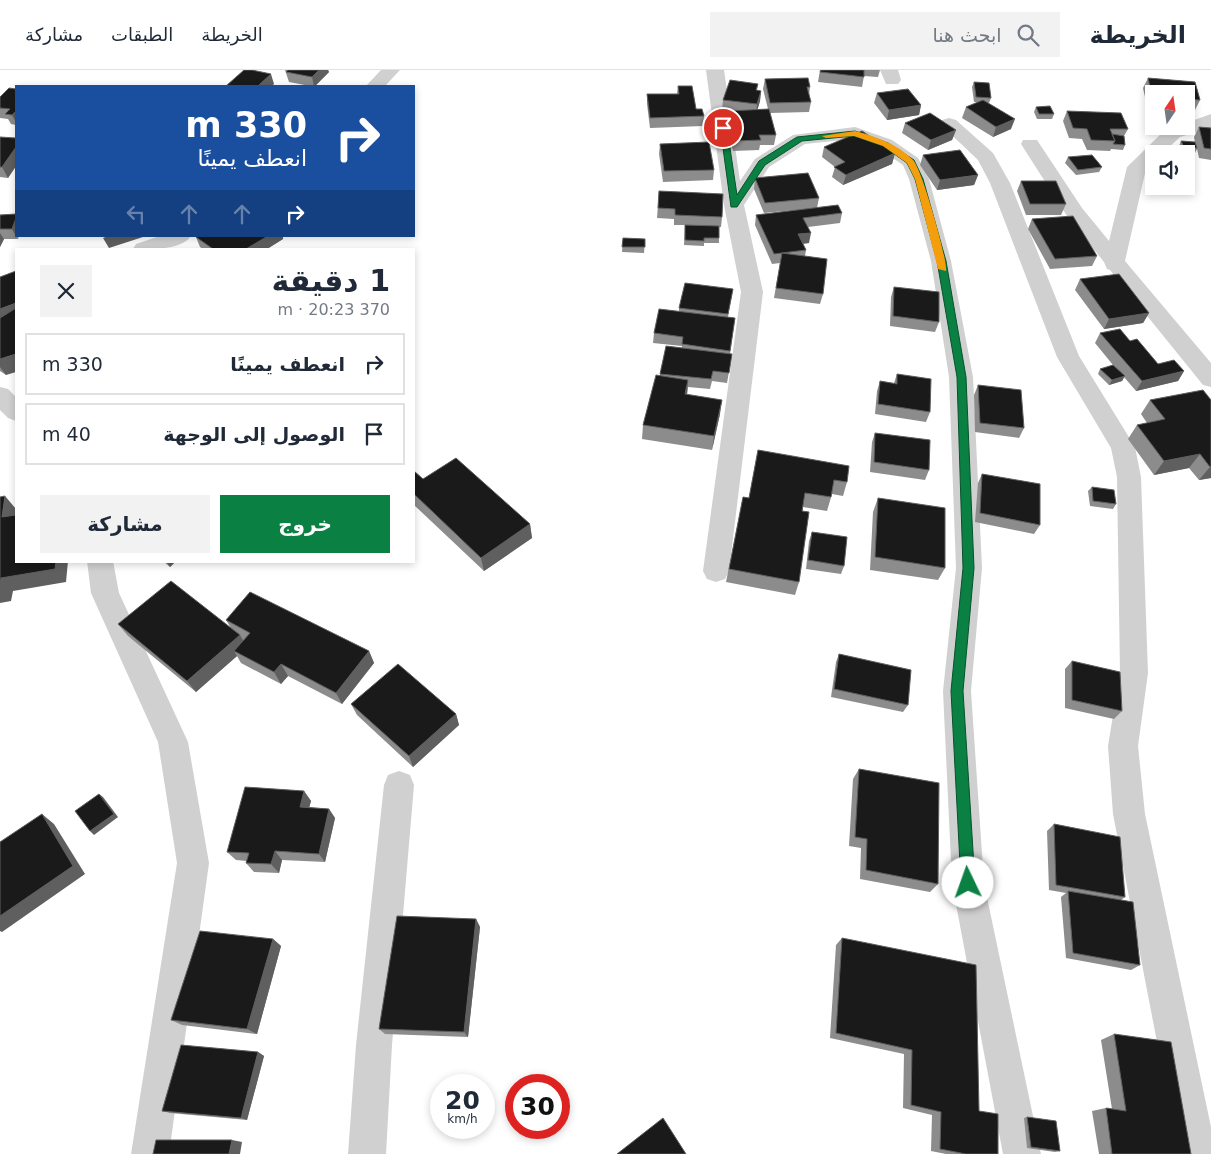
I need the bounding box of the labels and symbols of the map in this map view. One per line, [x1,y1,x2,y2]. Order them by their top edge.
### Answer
north arrow [1145,85,1195,135]
pin [702,107,744,149]
position arrow [941,856,993,908]
speed limit sign: 30 [505,1074,570,1139]

